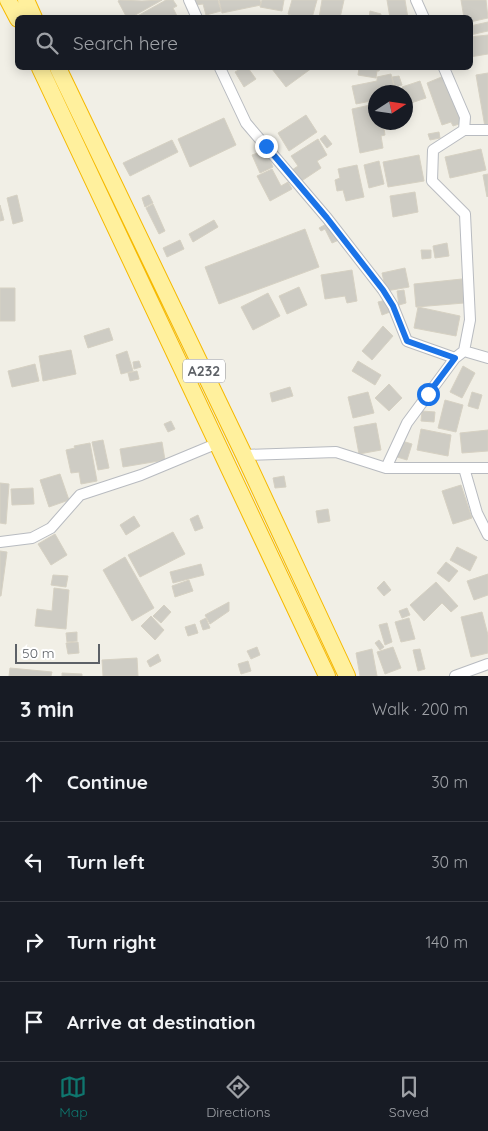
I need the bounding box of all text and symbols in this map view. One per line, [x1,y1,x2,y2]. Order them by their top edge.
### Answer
search box [15,15,473,70]
icon: search [33,29,61,57]
text: Search here [73,31,178,55]
north arrow [368,85,413,130]
route end [255,135,278,158]
road number: A232 [183,360,225,382]
route start [417,383,440,406]
scale bar [15,641,100,664]
text: 50 m [22,644,55,662]
text: 3 min [20,696,74,722]
text: Walk · 200 m [372,699,468,719]
icon: ahead [20,768,48,796]
text: Continue [67,770,148,794]
text: 30 m [431,772,468,792]
icon: left [20,848,48,876]
text: Turn left [67,850,145,874]
text: 30 m [431,852,468,872]
icon: right [20,928,48,956]
text: Turn right [67,930,156,954]
text: 140 m [425,932,468,952]
icon: arrive [20,1008,48,1036]
text: Arrive at destination [67,1010,256,1034]
tab: Map [59,1073,88,1121]
tab: Directions [206,1073,270,1121]
tab: Saved [389,1073,429,1121]

